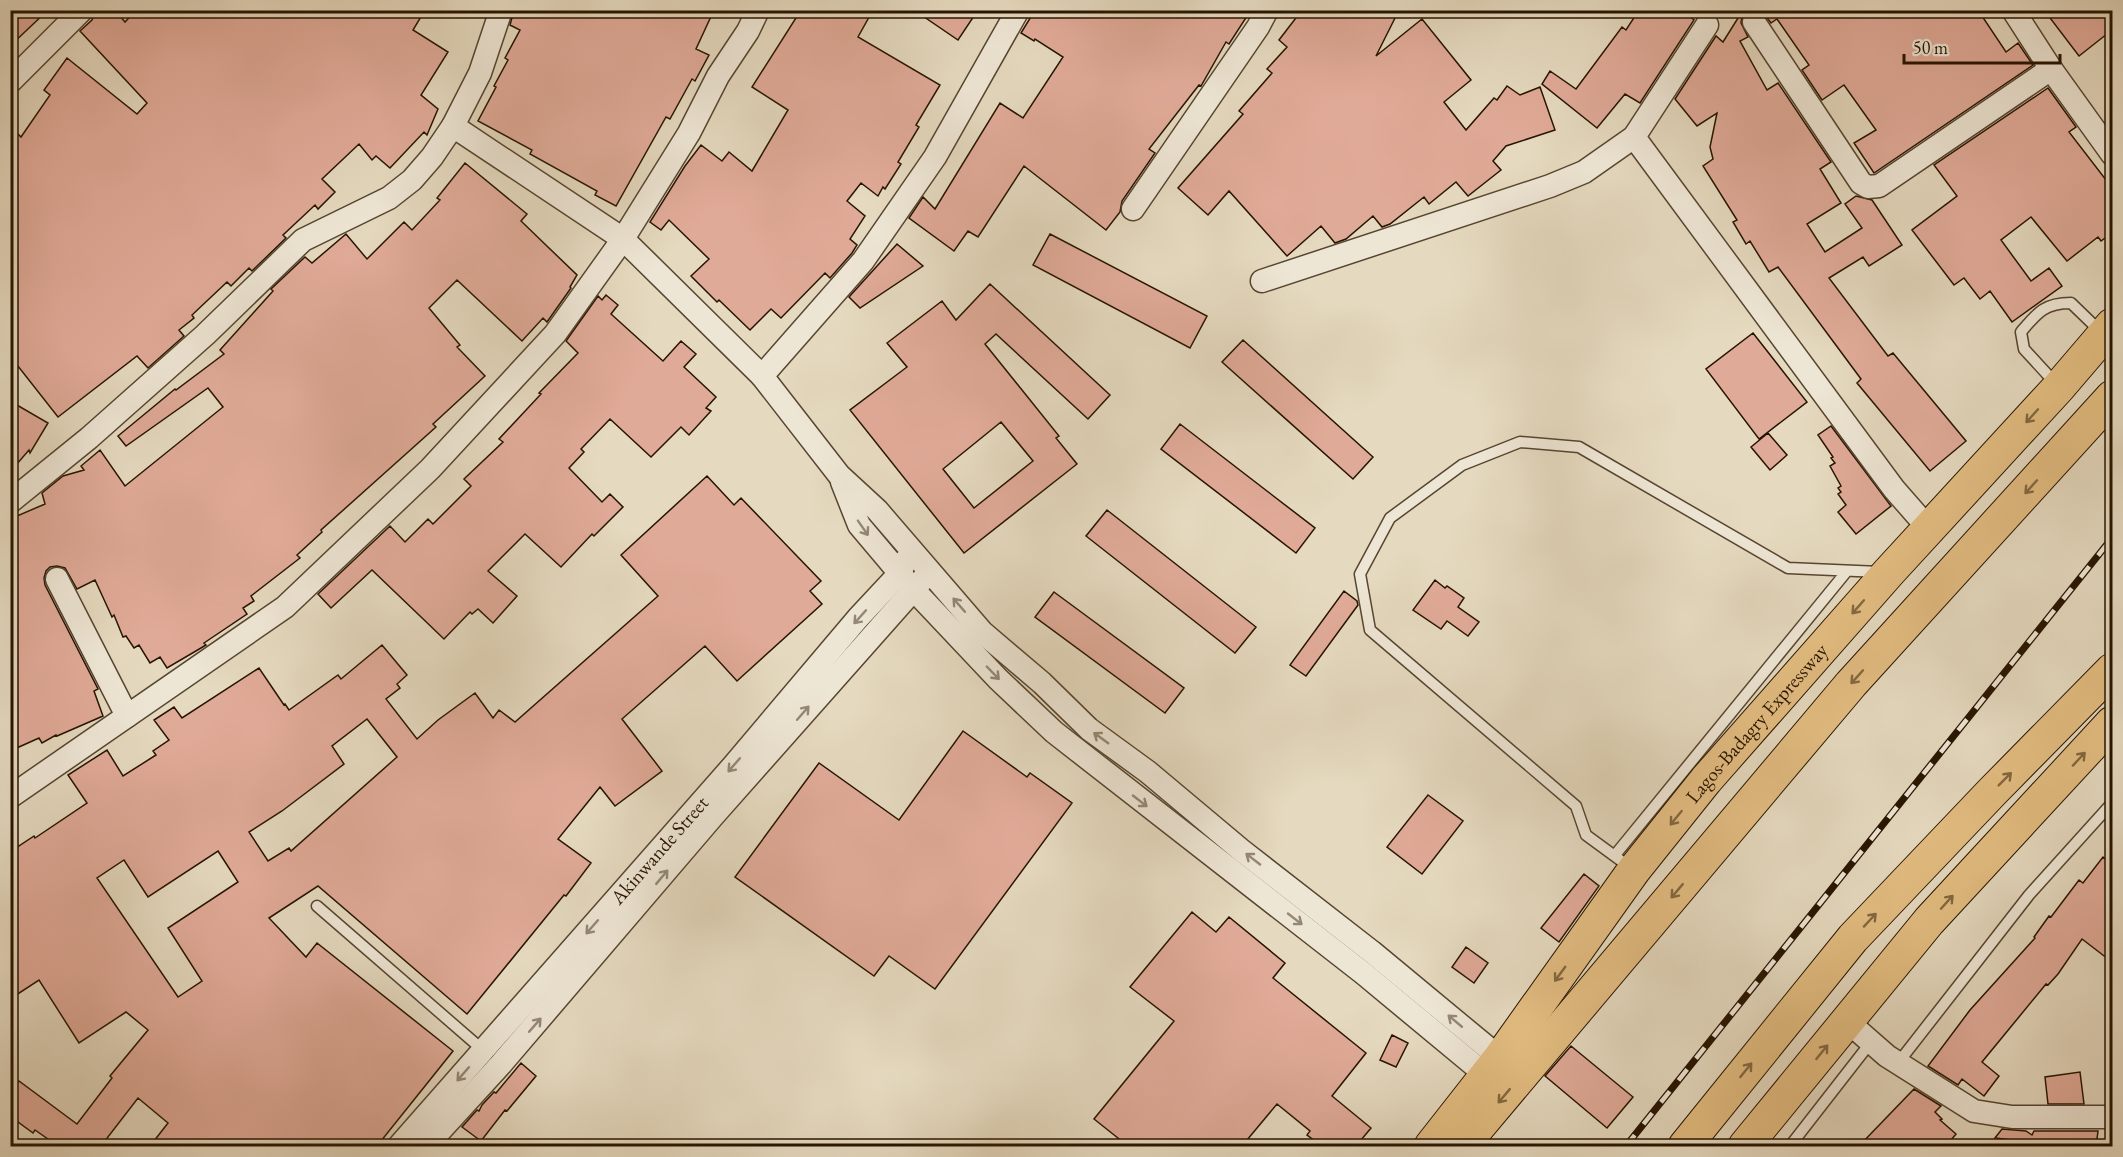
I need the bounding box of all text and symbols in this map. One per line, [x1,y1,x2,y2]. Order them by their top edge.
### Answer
scale bar [1904,27,2060,65]
text: 50 m [1913,36,1948,59]
one-way arrow [2025,408,2039,423]
one-way arrow [2023,479,2038,494]
one-way arrow [857,519,869,535]
one-way arrow [952,598,966,613]
one-way arrow [1852,599,1865,615]
one-way arrow [853,609,867,624]
street label: Lagos-Badagry Expressway [1680,638,1833,808]
one-way arrow [986,666,1000,681]
one-way arrow [1850,669,1864,684]
one-way arrow [796,706,810,721]
one-way arrow [1093,732,1109,745]
one-way arrow [2071,751,2086,766]
one-way arrow [727,757,741,772]
one-way arrow [1997,771,2012,786]
street label: Akinwande Street [604,790,714,911]
one-way arrow [1132,794,1148,807]
one-way arrow [1670,809,1683,825]
one-way arrow [1246,853,1262,866]
one-way arrow [655,869,668,885]
one-way arrow [1670,883,1684,898]
one-way arrow [1940,895,1954,910]
one-way arrow [1287,913,1303,926]
one-way arrow [1863,913,1877,928]
one-way arrow [585,920,599,935]
one-way arrow [1554,966,1566,982]
one-way arrow [1447,1014,1463,1027]
one-way arrow [528,1018,542,1033]
one-way arrow [1815,1044,1828,1060]
one-way arrow [1739,1062,1752,1078]
one-way arrow [456,1066,470,1081]
one-way arrow [1498,1088,1511,1104]

